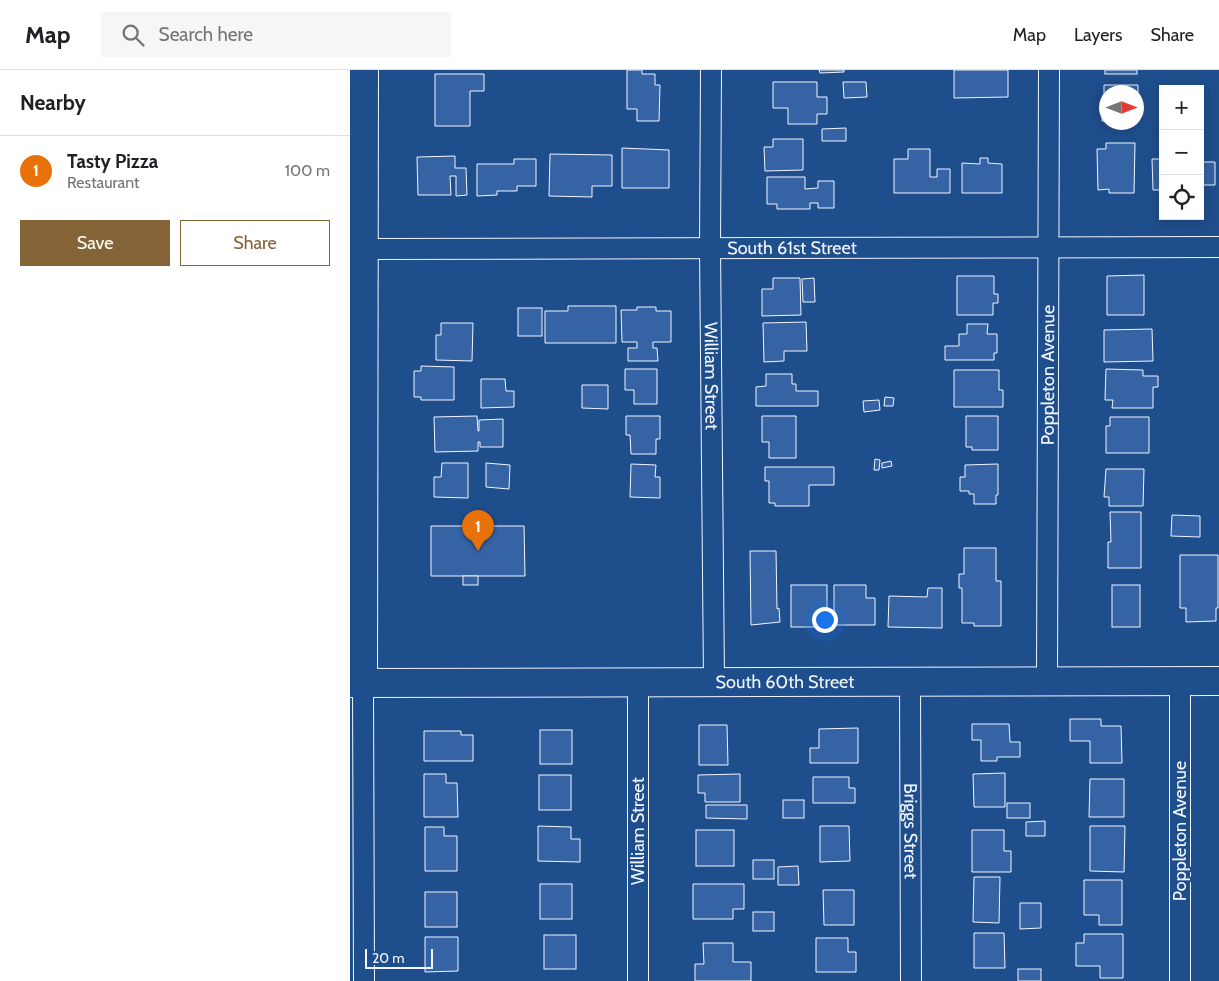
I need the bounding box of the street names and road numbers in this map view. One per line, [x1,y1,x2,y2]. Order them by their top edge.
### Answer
street label: South 61st Street [727,237,857,259]
street label: Poppleton Avenue [1037,305,1059,445]
street label: William Street [700,322,723,430]
street label: South 60th Street [716,671,854,693]
street label: Poppleton Avenue [1169,761,1191,901]
street label: William Street [627,777,649,885]
street label: Briggs Street [899,783,922,879]

